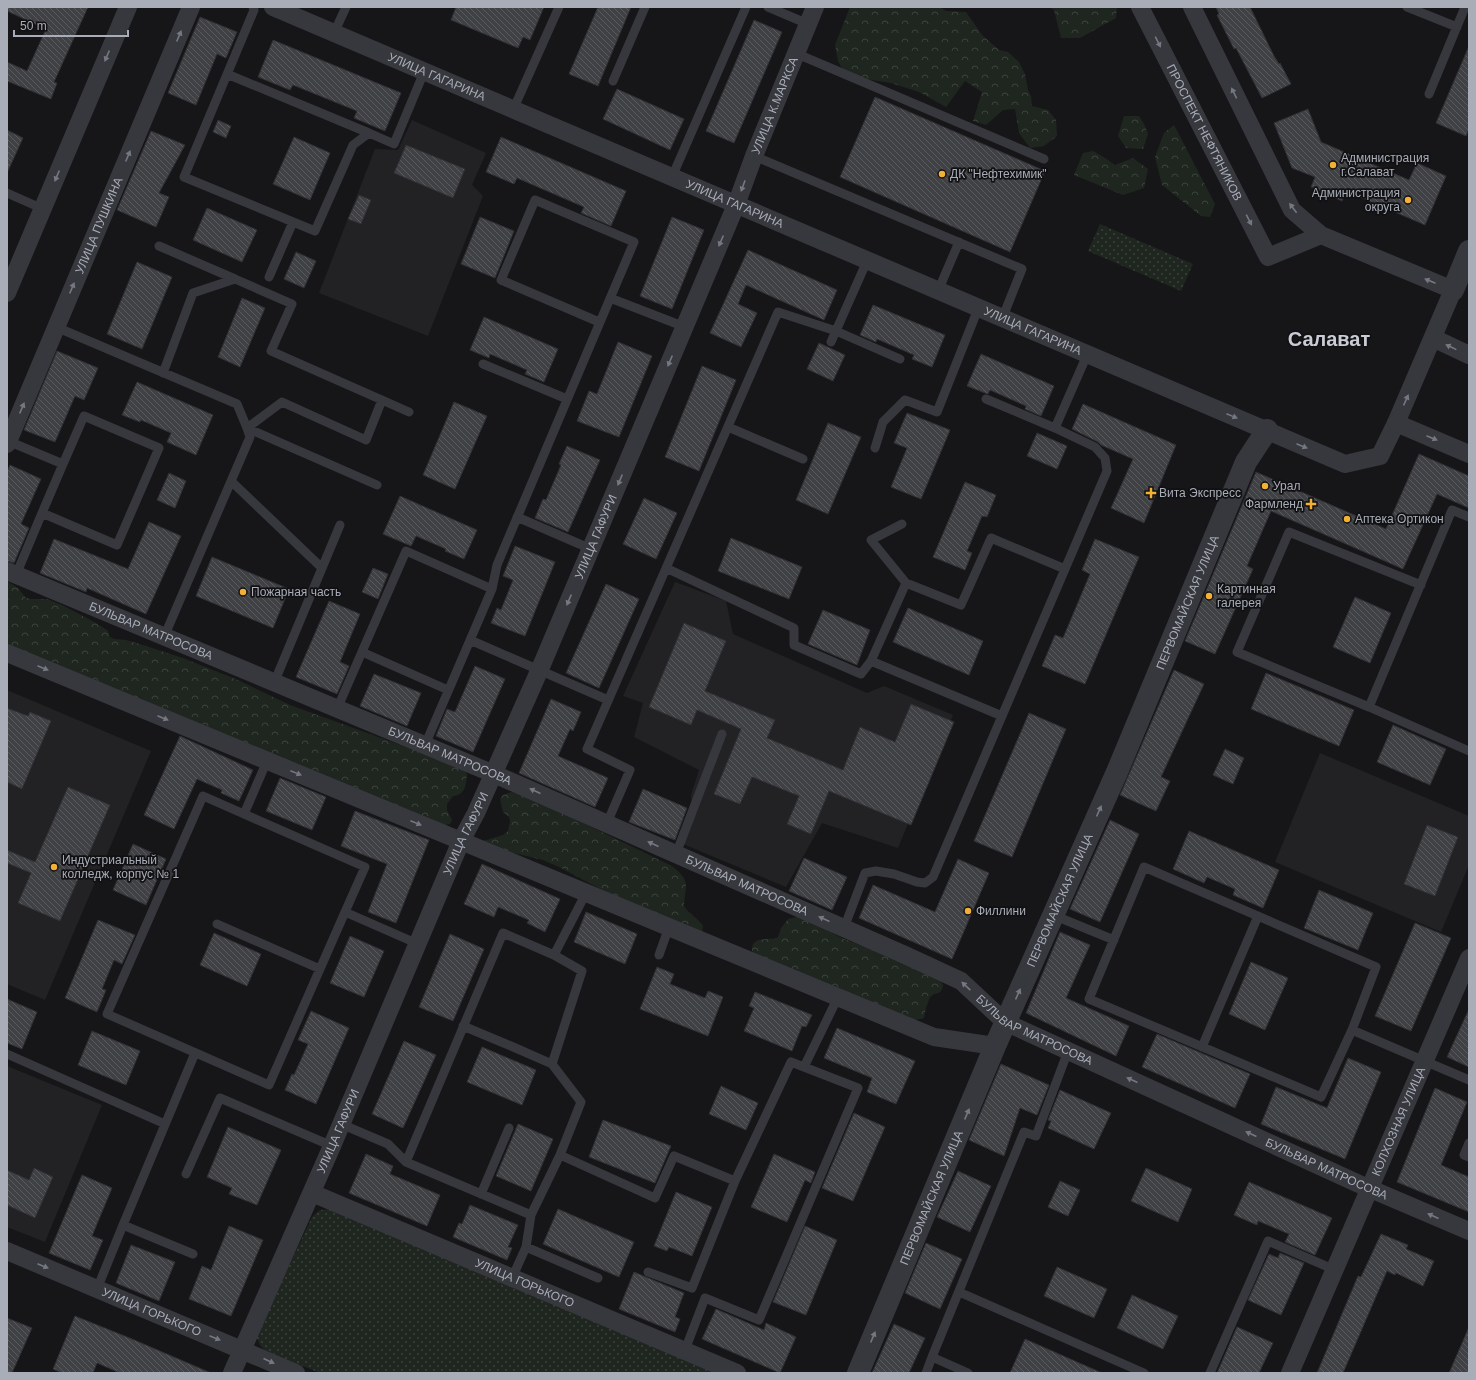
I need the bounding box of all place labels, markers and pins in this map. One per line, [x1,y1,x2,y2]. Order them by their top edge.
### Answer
place label: Администрация г.Салават [1341,151,1429,179]
marker: Администрация г.Салават [1328,160,1338,170]
place label: ДК "Нефтехимик" [950,167,1047,181]
marker: ДК "Нефтехимик" [937,169,947,179]
place label: Администрация округа [1312,186,1400,214]
marker: Администрация округа [1403,195,1413,205]
place label: Урал [1273,479,1300,493]
marker: Урал [1260,481,1270,491]
place label: Вита Экспресс [1159,486,1241,500]
marker: Вита Экспресс [1146,488,1156,498]
place label: Фармленд [1245,497,1303,511]
marker: Фармленд [1306,499,1316,509]
place label: Аптека Ортикон [1355,512,1444,526]
marker: Аптека Ортикон [1342,514,1352,524]
place label: Картинная галерея [1217,582,1276,610]
place label: Пожарная часть [251,585,341,599]
marker: Пожарная часть [238,587,248,597]
marker: Картинная галерея [1204,591,1214,601]
place label: Индустриальный колледж, корпус № 1 [62,853,180,881]
marker: Индустриальный колледж, корпус № 1 [49,862,59,872]
place label: Филлини [976,904,1026,918]
marker: Филлини [963,906,973,916]

